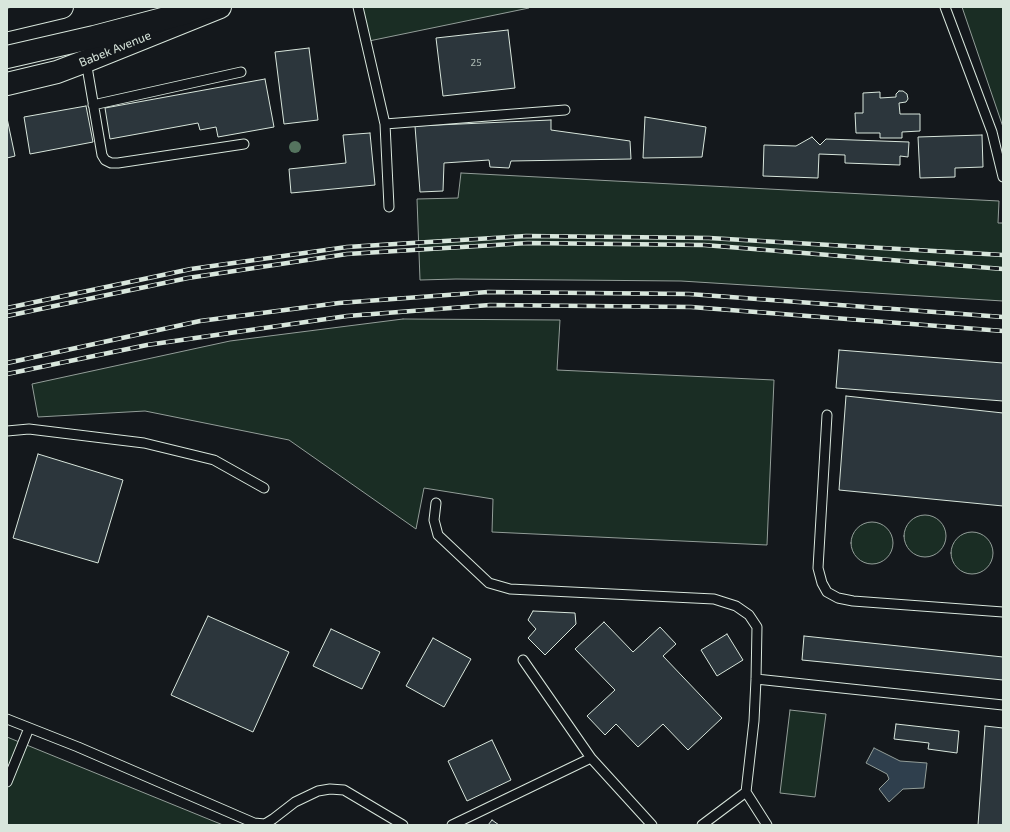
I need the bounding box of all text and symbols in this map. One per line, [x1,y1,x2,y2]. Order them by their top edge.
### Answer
street label: Babek Avenue [77,28,153,70]
house number: 25 [471,57,481,69]

